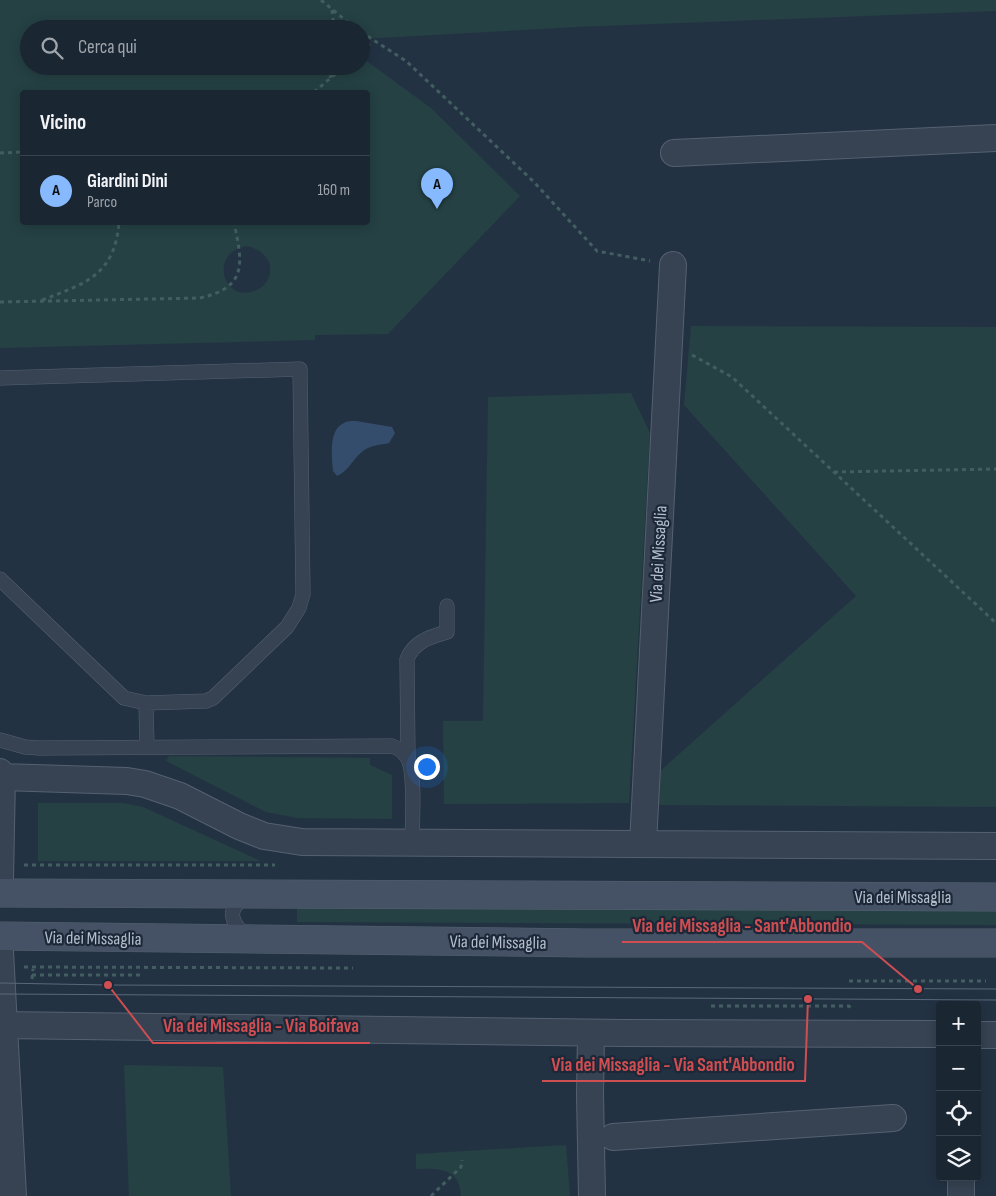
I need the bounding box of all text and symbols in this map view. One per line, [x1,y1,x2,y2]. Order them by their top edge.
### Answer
search box [20,20,370,75]
icon: search [38,34,66,62]
text: Cerca qui [78,36,137,59]
text: Vicino [40,110,86,135]
pin: A [421,168,453,209]
text: Giardini Dini [87,170,168,193]
text: A [52,181,60,200]
text: 160 m [317,181,350,200]
text: Parco [87,193,117,212]
street label: Via dei Missaglia [645,505,672,603]
your location [414,754,440,780]
street label: Via dei Missaglia [854,887,952,908]
callout: Via dei Missaglia - Sant'Abbondio [622,908,862,942]
text: Via dei Missaglia - Sant'Abbondio [632,915,852,938]
street label: Via dei Missaglia [44,927,142,950]
street label: Via dei Missaglia [449,931,547,954]
map controls [936,1001,981,1181]
button: + [936,1001,981,1046]
callout: Via dei Missaglia - Via Boifava [153,1009,370,1043]
text: Via dei Missaglia - Via Boifava [163,1015,359,1038]
button: − [936,1046,981,1091]
callout: Via dei Missaglia - Via Sant'Abbondio [542,1047,805,1081]
text: Via dei Missaglia - Via Sant'Abbondio [551,1054,795,1077]
button: locate [936,1091,981,1136]
button: layers [936,1136,981,1181]

